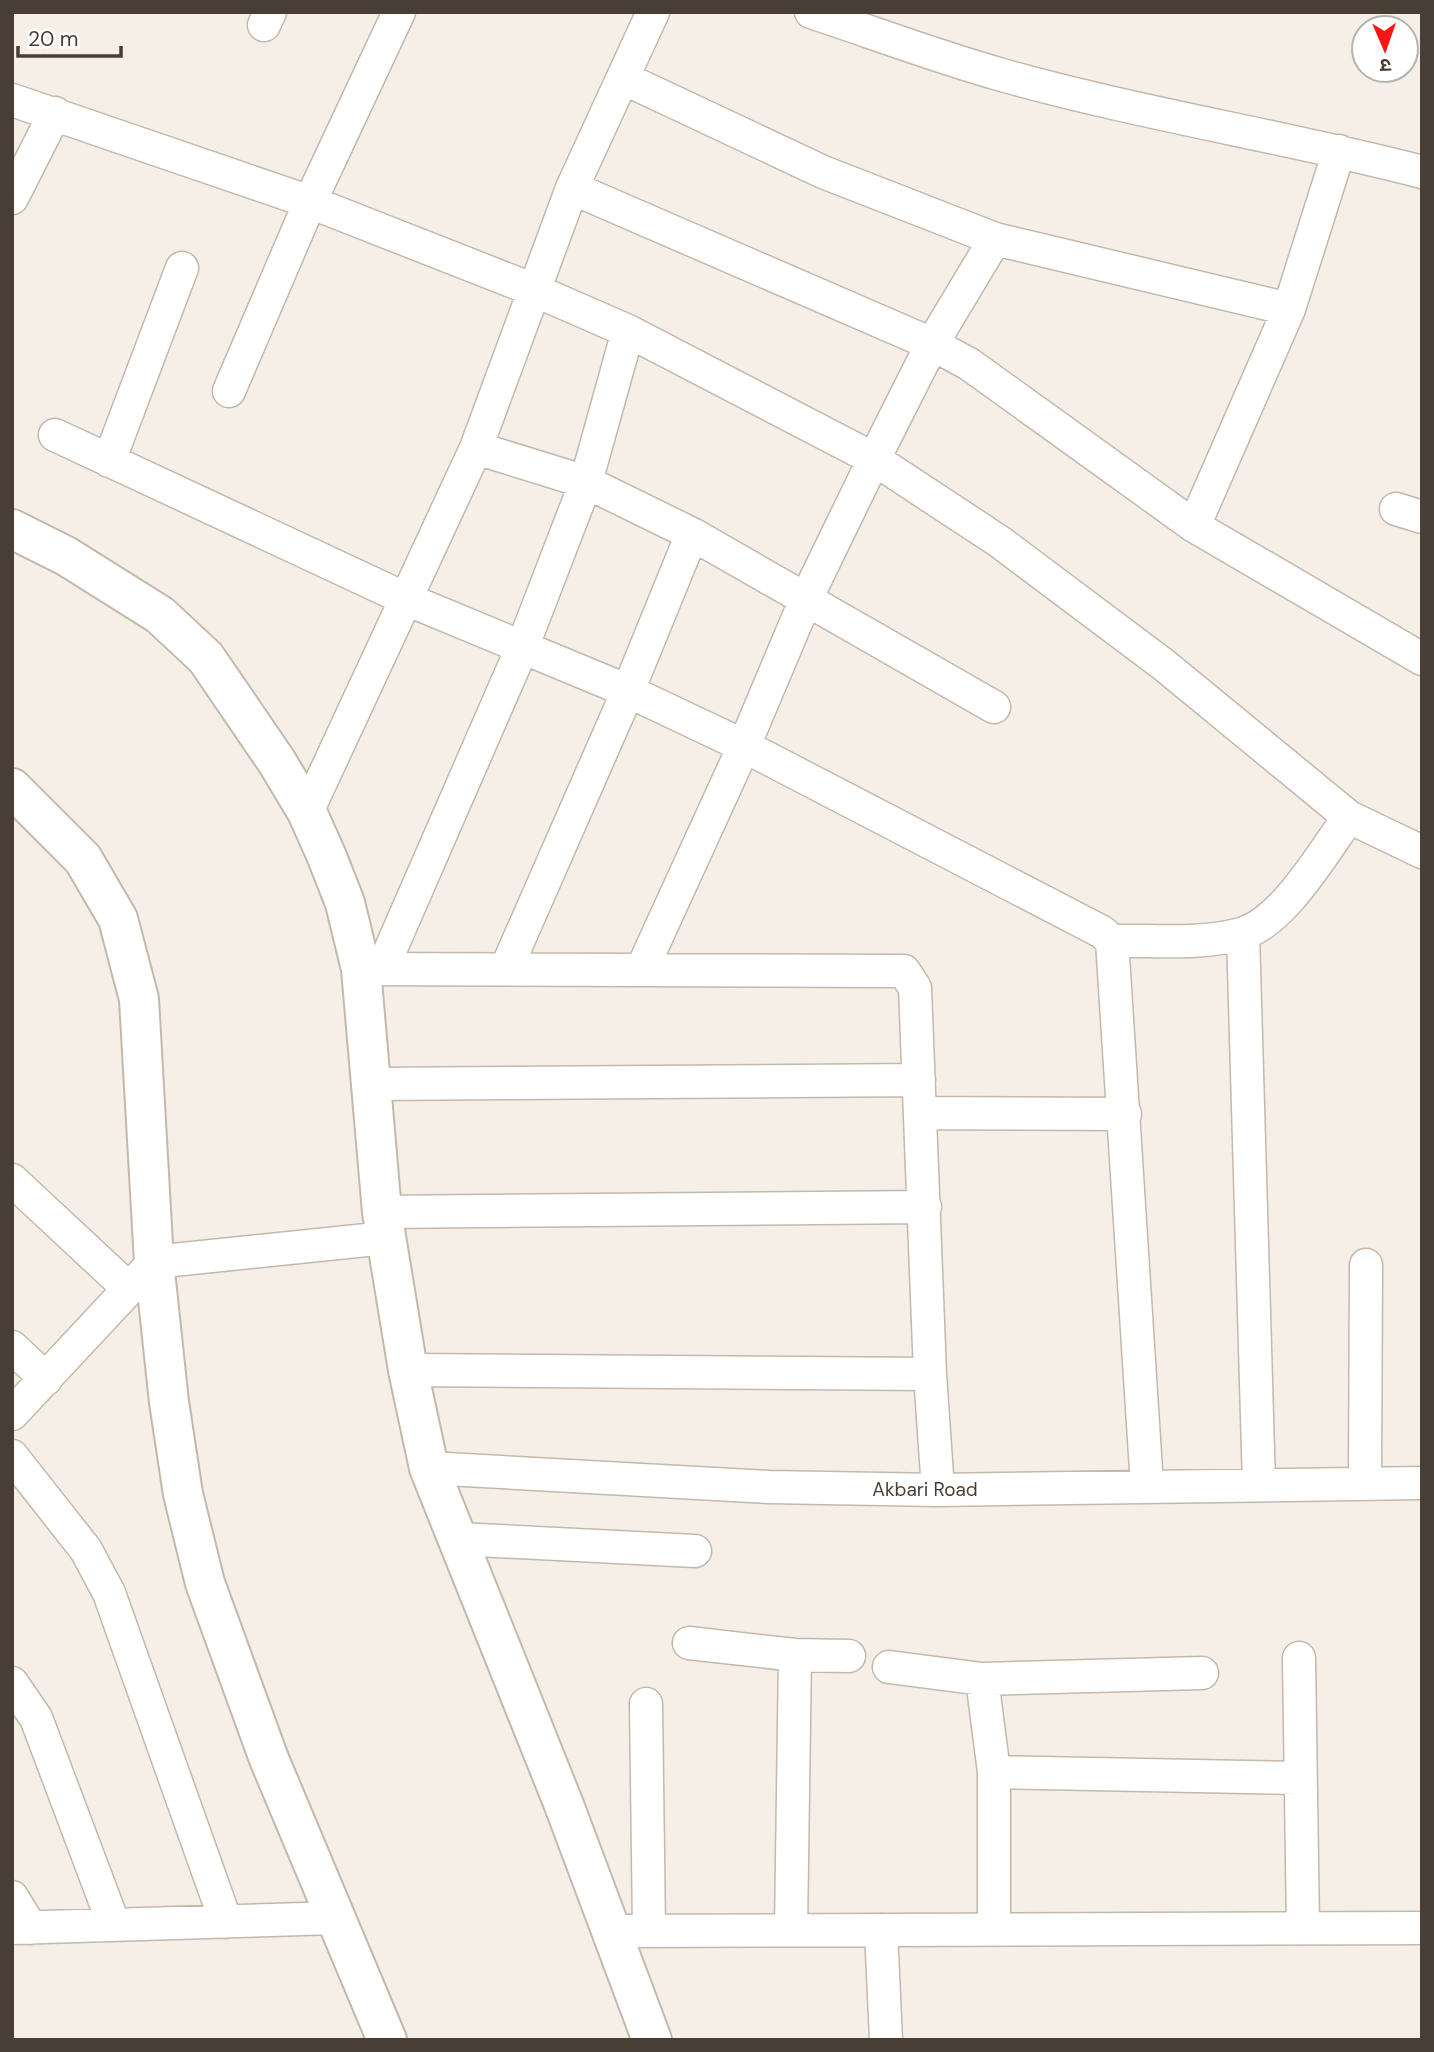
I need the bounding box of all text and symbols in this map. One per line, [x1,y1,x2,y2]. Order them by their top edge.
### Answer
scale bar [18,14,121,58]
north arrow [1350,14,1420,84]
text: 20 m [28,25,79,53]
text: उ [1379,53,1392,78]
street label: Akbari Road [872,1477,978,1502]

